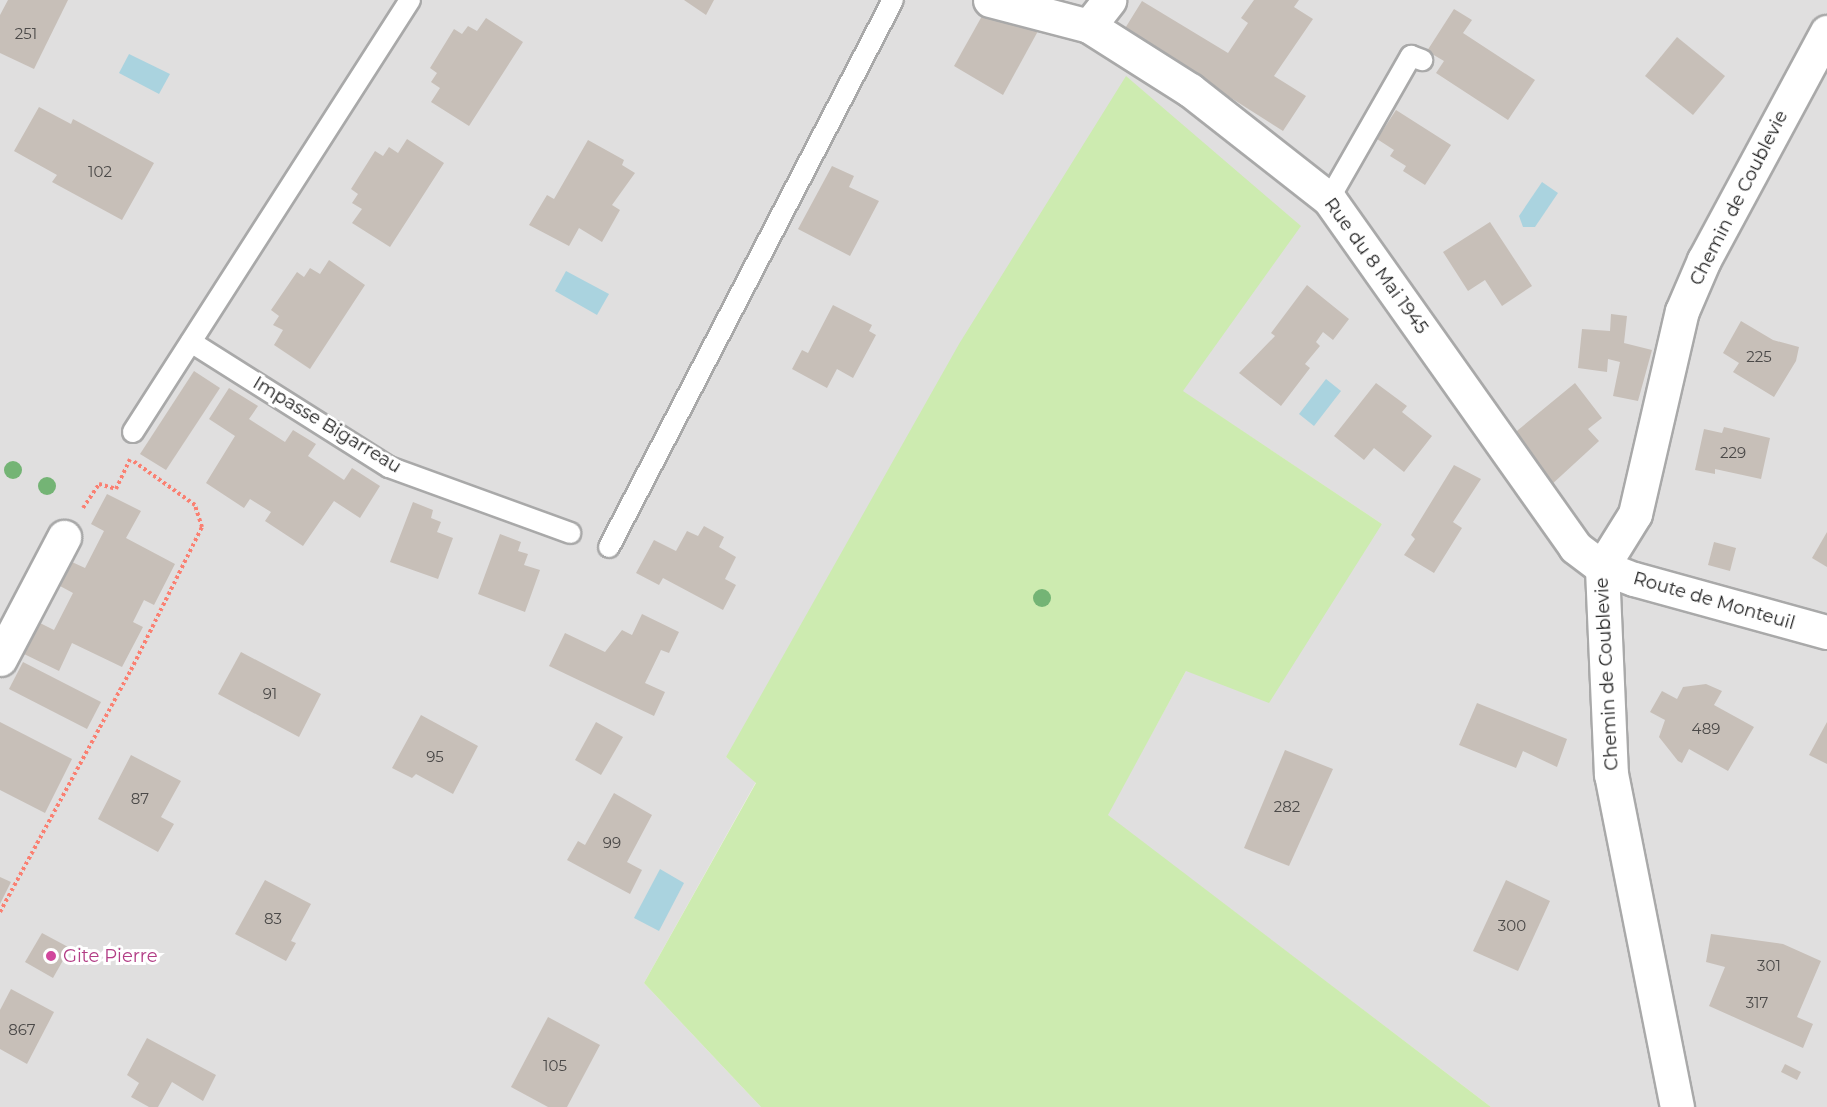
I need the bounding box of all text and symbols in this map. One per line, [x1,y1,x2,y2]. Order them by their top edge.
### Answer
house number: 251 [15,25,37,43]
street label: Chemin de Coublevie [1685,107,1793,289]
house number: 102 [88,163,112,181]
street label: Rue du 8 Mai 1945 [1319,194,1433,338]
house number: 225 [1746,348,1772,366]
street label: Impasse Bigarreau [249,372,405,478]
house number: 229 [1720,444,1746,462]
street label: Route de Monteuil [1631,568,1797,634]
street label: Chemin de Coublevie [1591,577,1623,771]
house number: 91 [263,685,277,703]
house number: 489 [1692,720,1720,738]
house number: 95 [426,748,444,766]
house number: 87 [131,790,149,808]
house number: 282 [1274,798,1300,816]
house number: 99 [603,834,621,852]
house number: 83 [264,910,282,928]
house number: 300 [1498,917,1526,935]
place label: Gite Pierre [63,945,158,967]
marker: Gite Pierre [44,949,58,963]
house number: 301 [1757,957,1781,975]
house number: 317 [1746,994,1768,1012]
house number: 867 [8,1021,36,1039]
house number: 105 [543,1057,567,1075]

